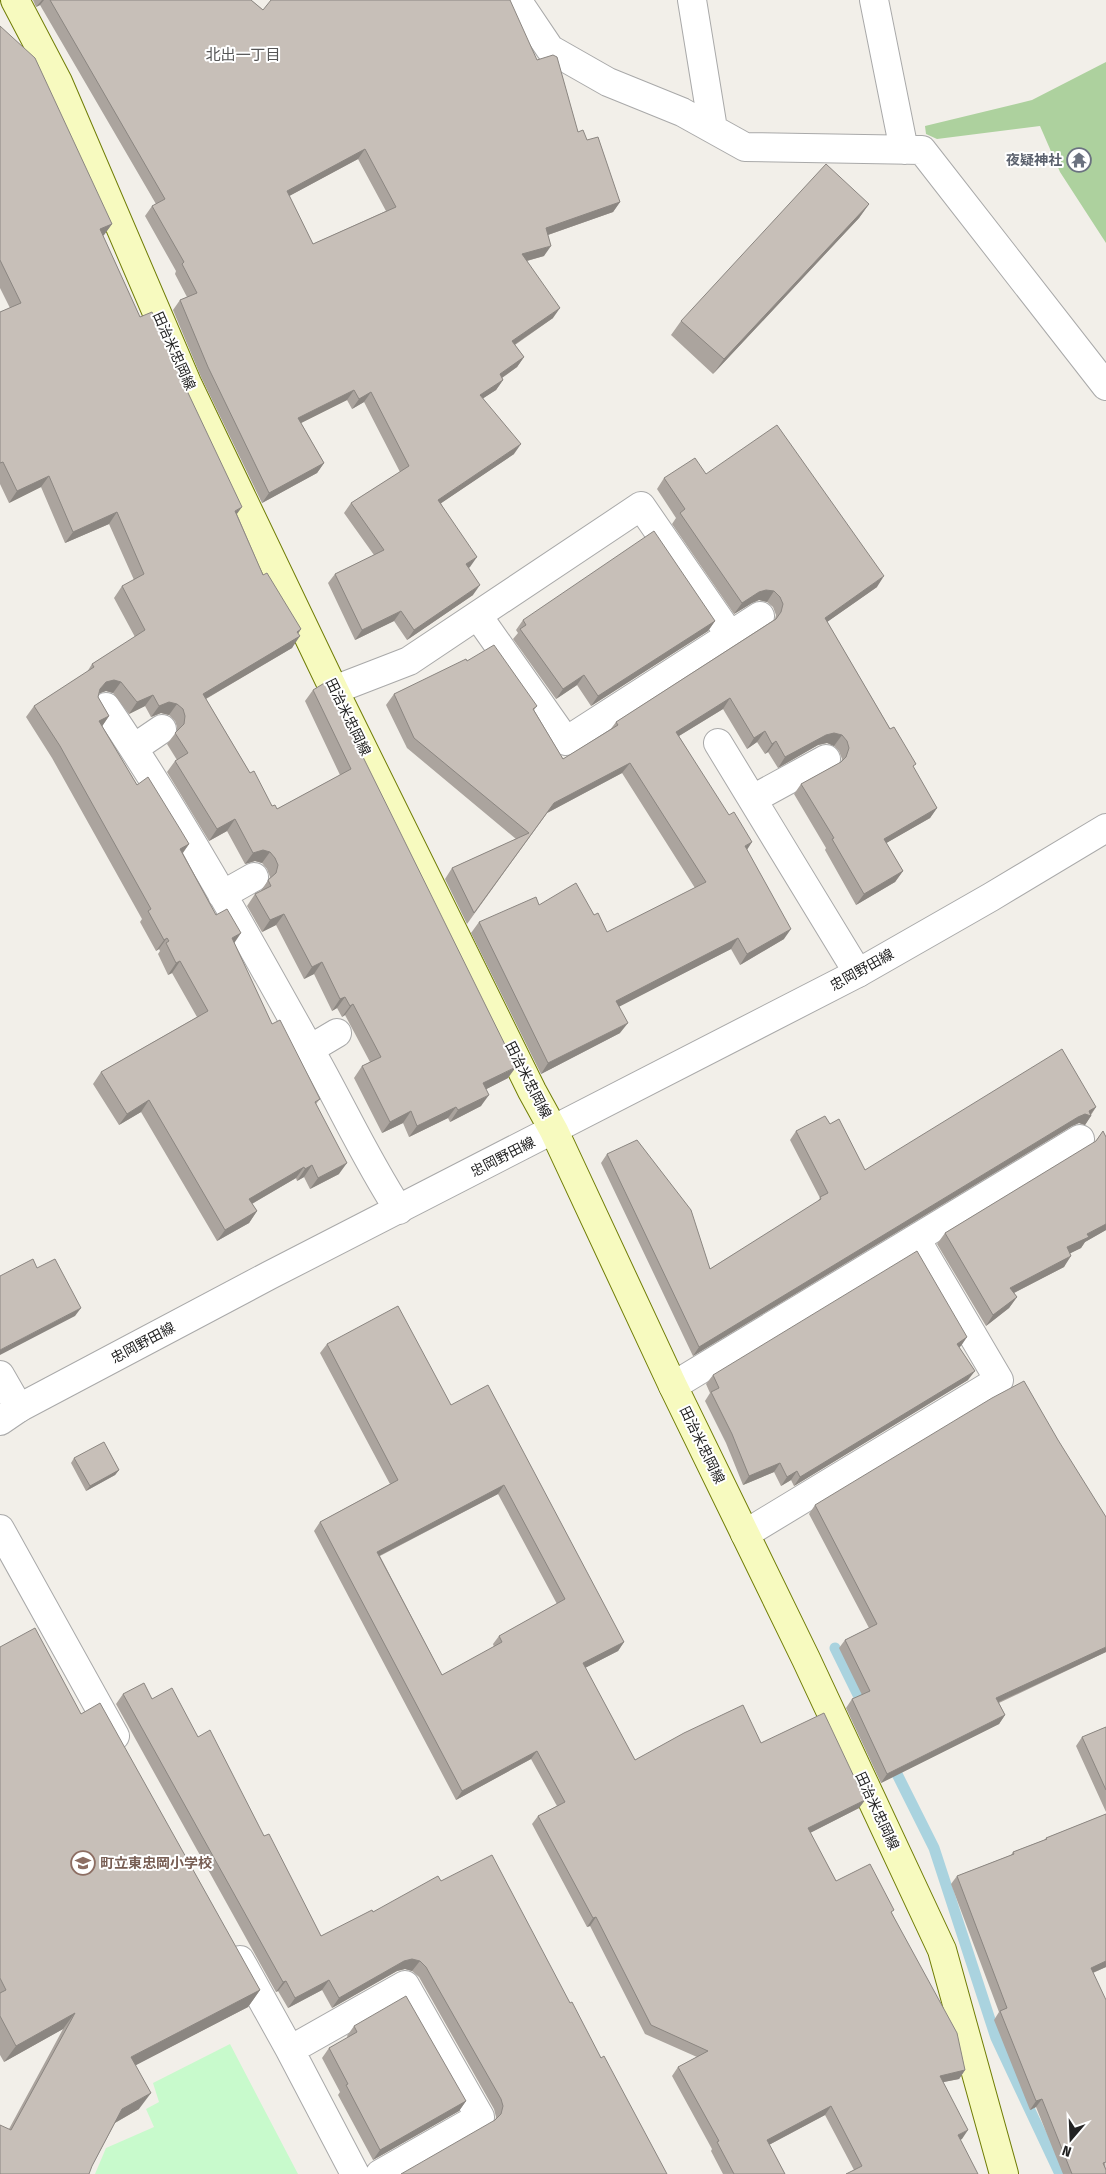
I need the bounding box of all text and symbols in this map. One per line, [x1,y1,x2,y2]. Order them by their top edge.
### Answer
district label: 北出一丁目 [205,46,281,64]
temple icon: 夜疑神社 [1066,147,1092,173]
place label: 夜疑神社 [1006,152,1062,169]
street label: 田治米忠岡線 [149,309,199,393]
street label: 田治米忠岡線 [322,676,374,758]
street label: 忠岡野田線 [827,946,897,994]
street label: 田治米忠岡線 [501,1039,555,1121]
street label: 忠岡野田線 [468,1134,538,1180]
street label: 忠岡野田線 [108,1319,178,1367]
street label: 田治米忠岡線 [676,1404,728,1486]
street label: 田治米忠岡線 [852,1769,902,1853]
school or university icon: 町立東忠岡小学校 [70,1850,96,1876]
place label: 町立東忠岡小学校 [100,1855,212,1872]
north arrow [1046,2114,1096,2164]
text: N [1060,2141,1074,2160]

